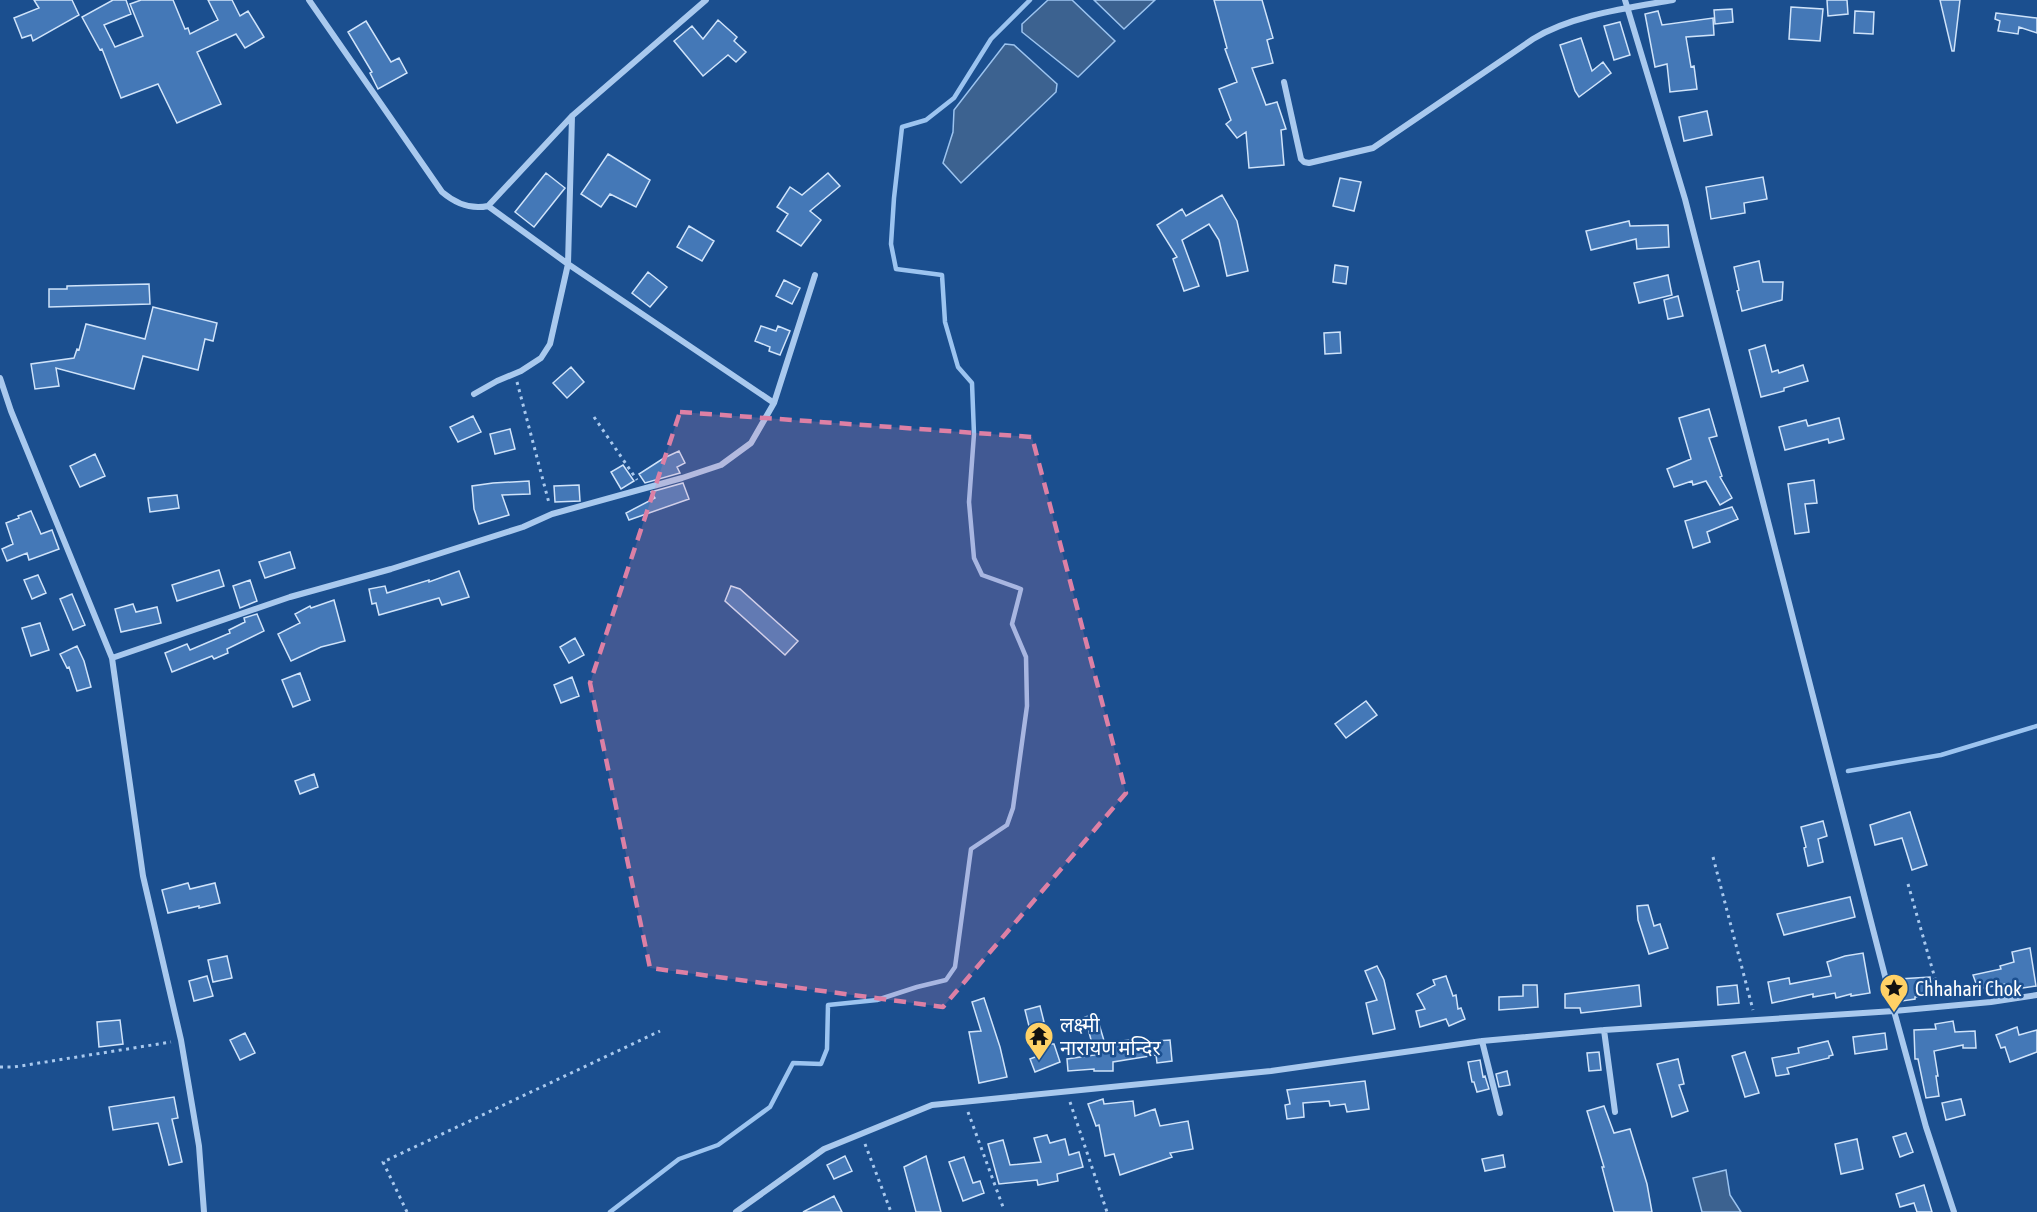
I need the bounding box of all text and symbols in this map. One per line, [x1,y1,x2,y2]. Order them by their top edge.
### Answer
place icon: Chhahari Chok [1878,972,1910,1014]
place label: Chhahari Chok [1915,977,2022,1000]
place label: लक्ष्मी नारायण मन्दिर [1060,1013,1161,1059]
temple icon: लक्ष्मी नारायण मन्दिर [1023,1020,1055,1062]

